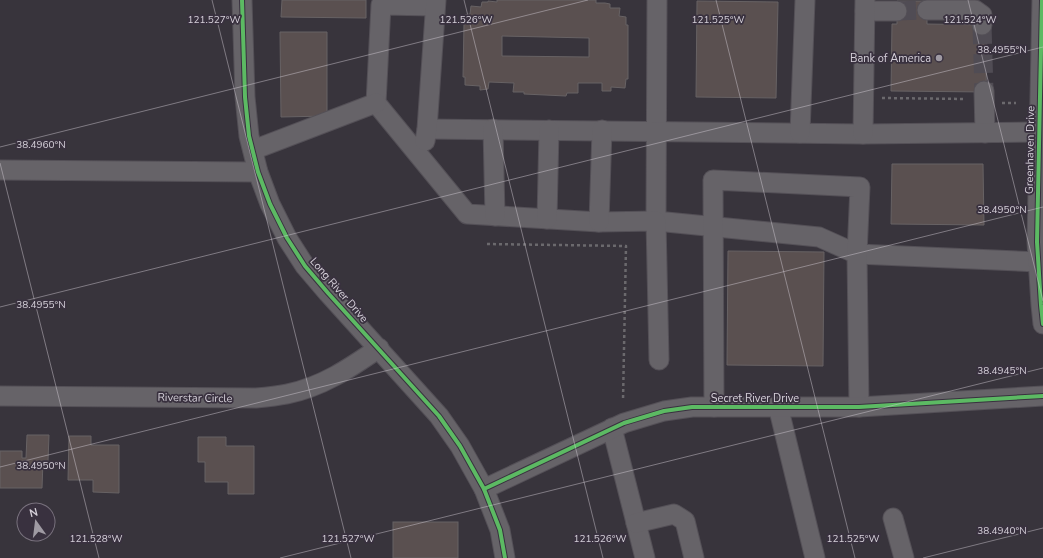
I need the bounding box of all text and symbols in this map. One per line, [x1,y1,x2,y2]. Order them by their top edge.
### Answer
text: 121.527°W [187,13,241,27]
text: 121.526°W [439,13,493,27]
text: 121.525°W [691,13,745,27]
text: 121.524°W [943,13,997,27]
text: 38.4955°N [977,43,1027,57]
place label: Bank of America [850,51,931,66]
marker: Bank of America [934,53,944,63]
street label: Greenhaven Drive [1022,106,1038,194]
text: 38.4960°N [16,138,66,152]
text: 38.4950°N [977,203,1027,217]
street label: Long River Drive [307,254,372,326]
text: 38.4955°N [16,298,66,312]
text: 38.4945°N [977,364,1027,378]
street label: Riverstar Circle [157,390,233,406]
street label: Secret River Drive [711,391,799,406]
text: 38.4950°N [16,459,66,473]
north arrow [16,502,56,542]
text: N [28,505,40,521]
text: 38.4940°N [977,524,1027,538]
text: 121.528°W [69,532,123,546]
text: 121.527°W [321,532,375,546]
text: 121.526°W [573,532,627,546]
text: 121.525°W [826,532,880,546]

